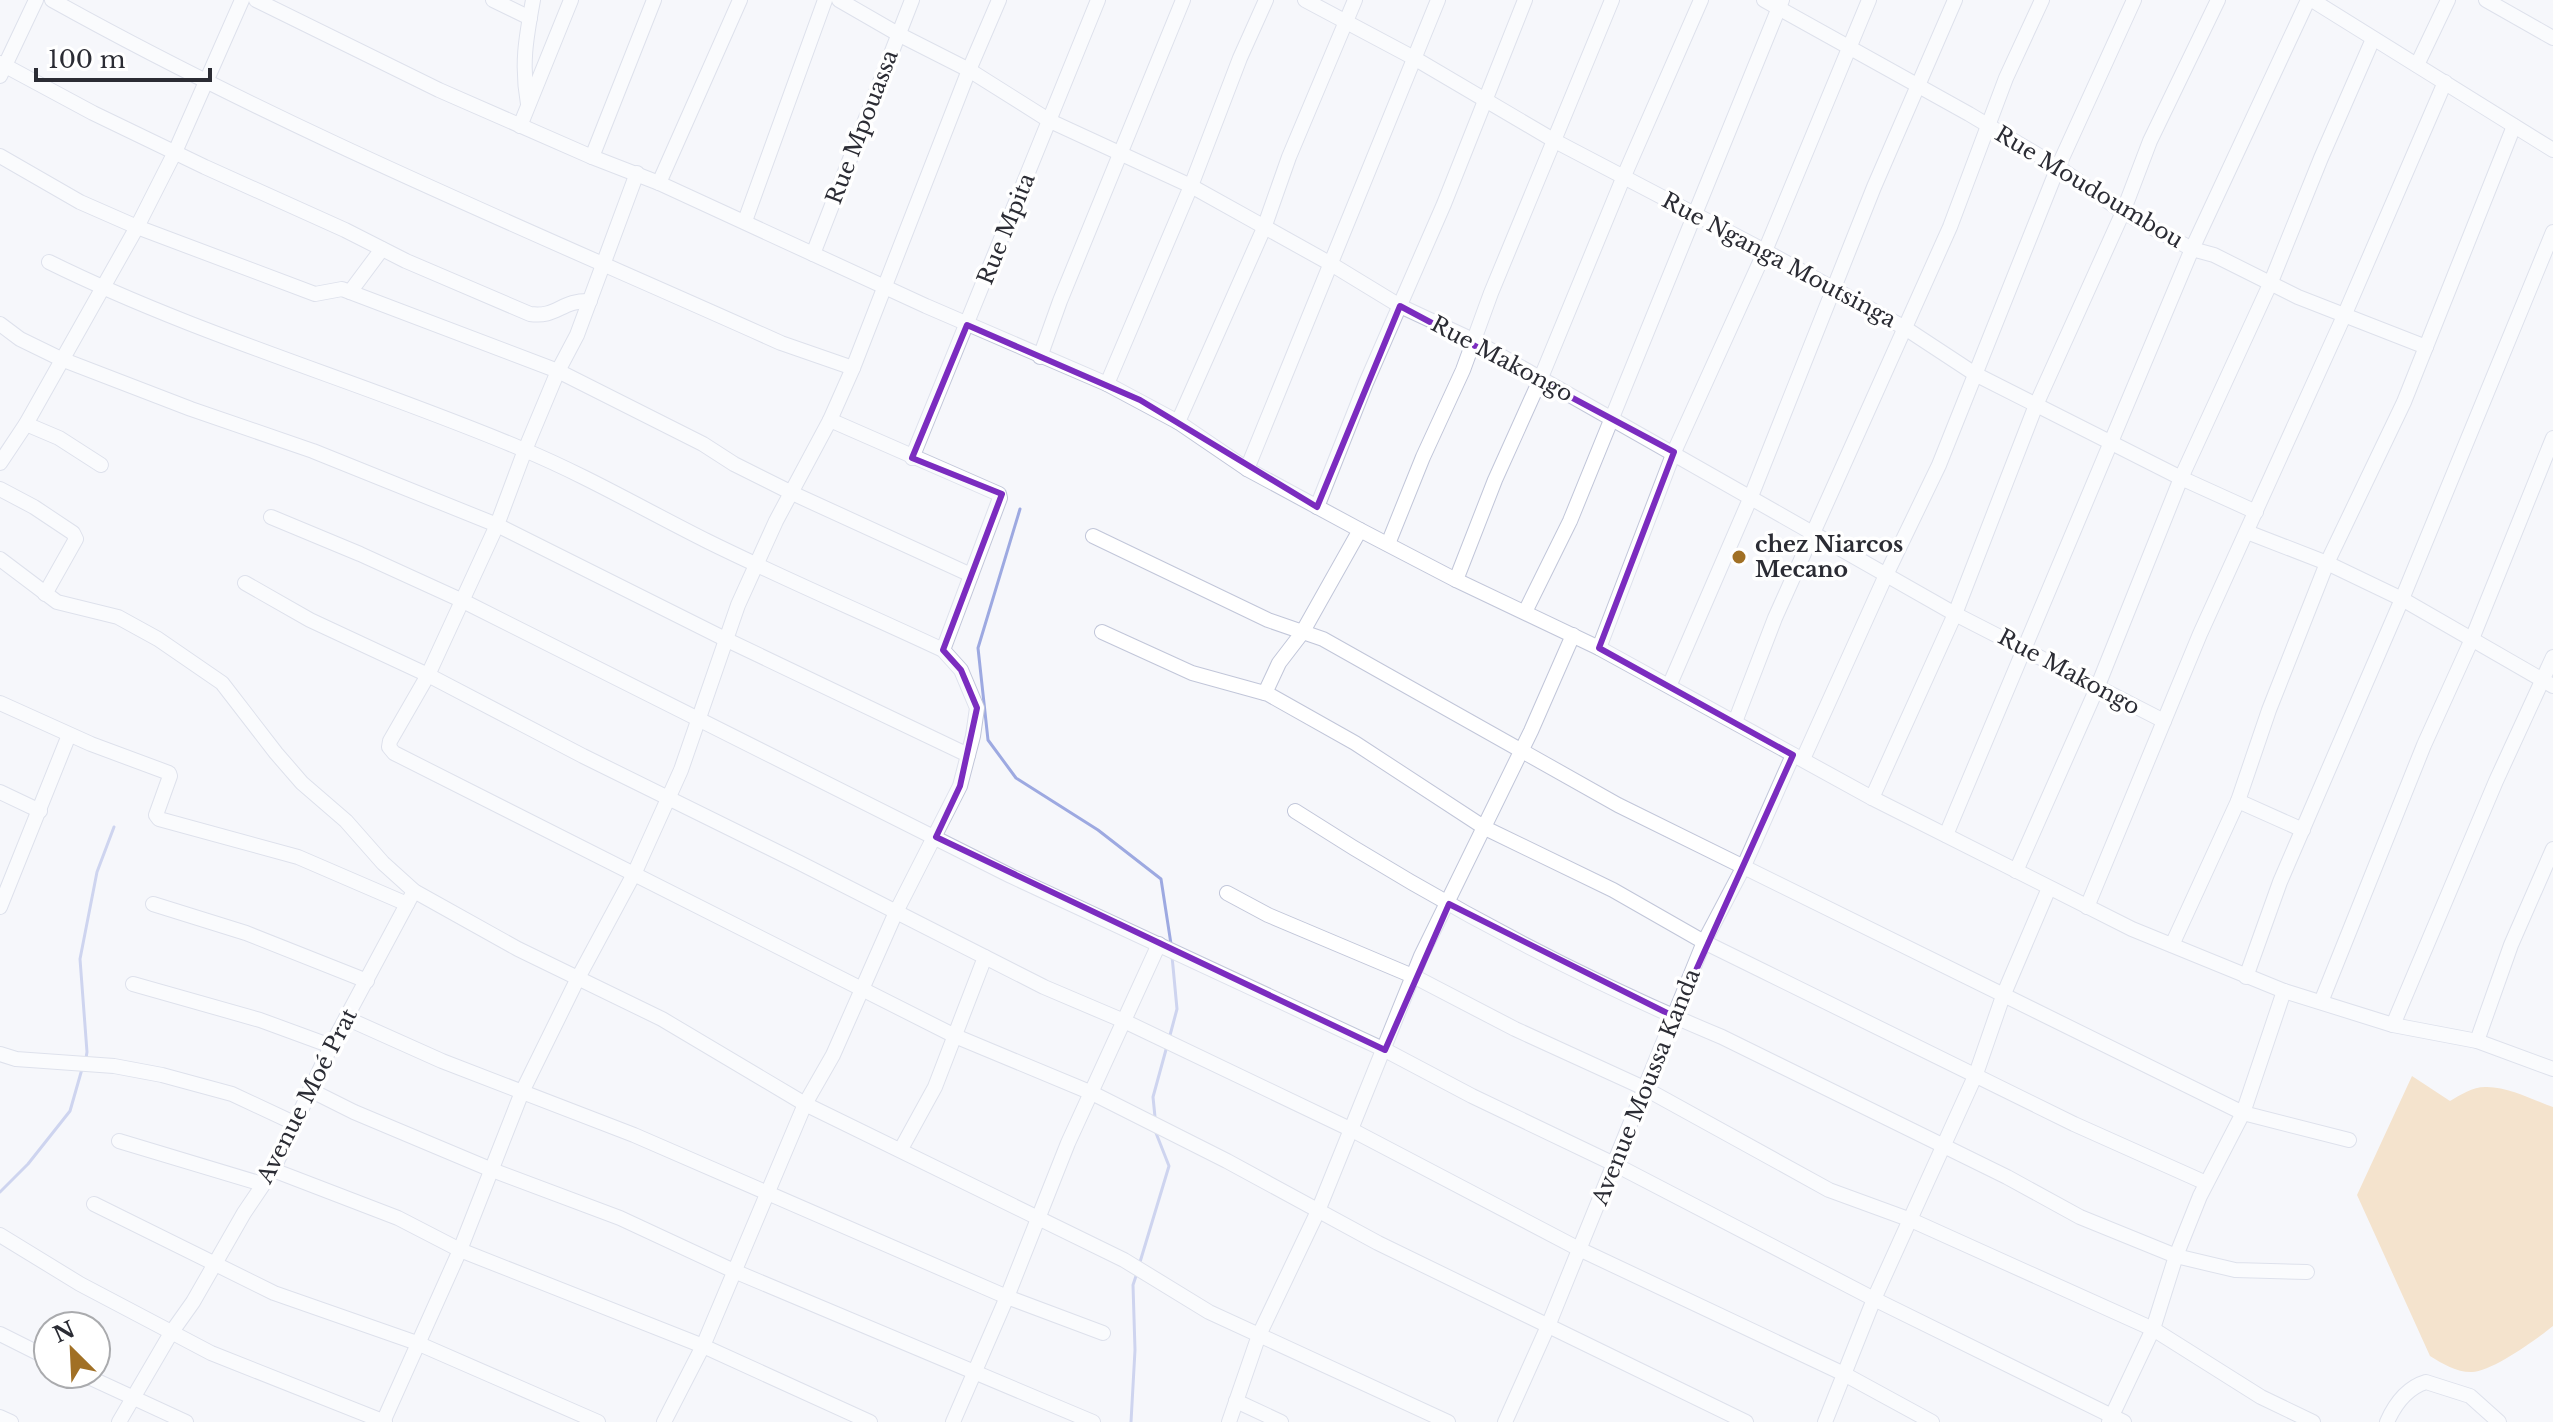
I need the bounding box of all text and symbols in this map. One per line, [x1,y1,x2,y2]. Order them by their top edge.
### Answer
scale bar [36,32,210,82]
text: 100 m [48,45,126,74]
street label: Rue Mpouassa [820,45,904,208]
street label: Rue Moudoumbou [1990,120,2188,254]
street label: Rue Mpita [971,169,1041,289]
street label: Rue Nganga Moutsinga [1657,187,1901,334]
street label: Rue Makongo [1426,310,1578,408]
place label: chez Niarcos Mecano [1755,531,1903,583]
marker: chez Niarcos Mecano [1730,548,1748,566]
street label: Rue Makongo [1993,623,2145,721]
street label: Avenue Moussa Kanda [1586,964,1706,1210]
street label: Avenue Moé Prat [251,1003,363,1189]
north arrow [32,1310,112,1390]
text: N [49,1316,79,1349]

